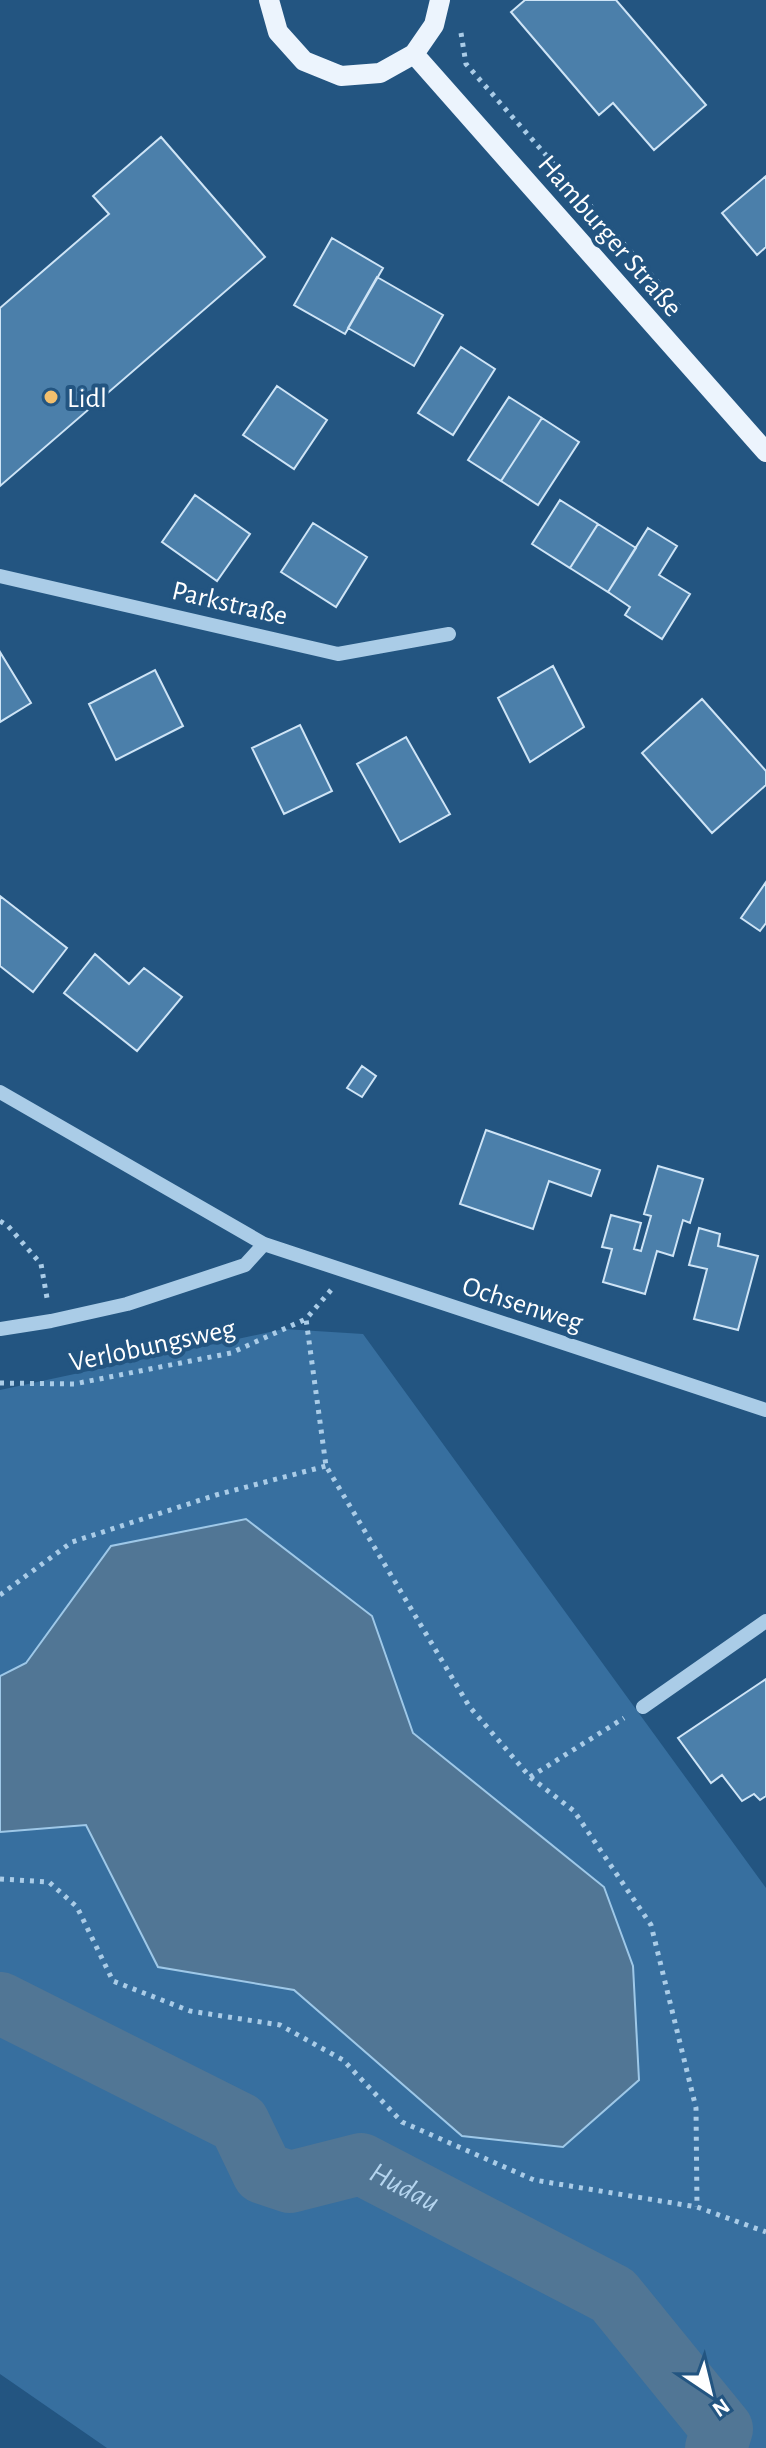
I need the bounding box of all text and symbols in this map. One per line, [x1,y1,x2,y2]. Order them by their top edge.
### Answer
street label: Hamburger Straße [532,150,687,322]
place label: Lidl [67,385,107,413]
marker: Lidl [42,388,60,406]
street label: Parkstraße [169,577,290,631]
street label: Ochsenweg [459,1272,587,1338]
street label: Verlobungsweg [67,1315,238,1377]
water label: Hudau [365,2157,444,2218]
north arrow [670,2352,750,2432]
text: N [708,2394,733,2421]

